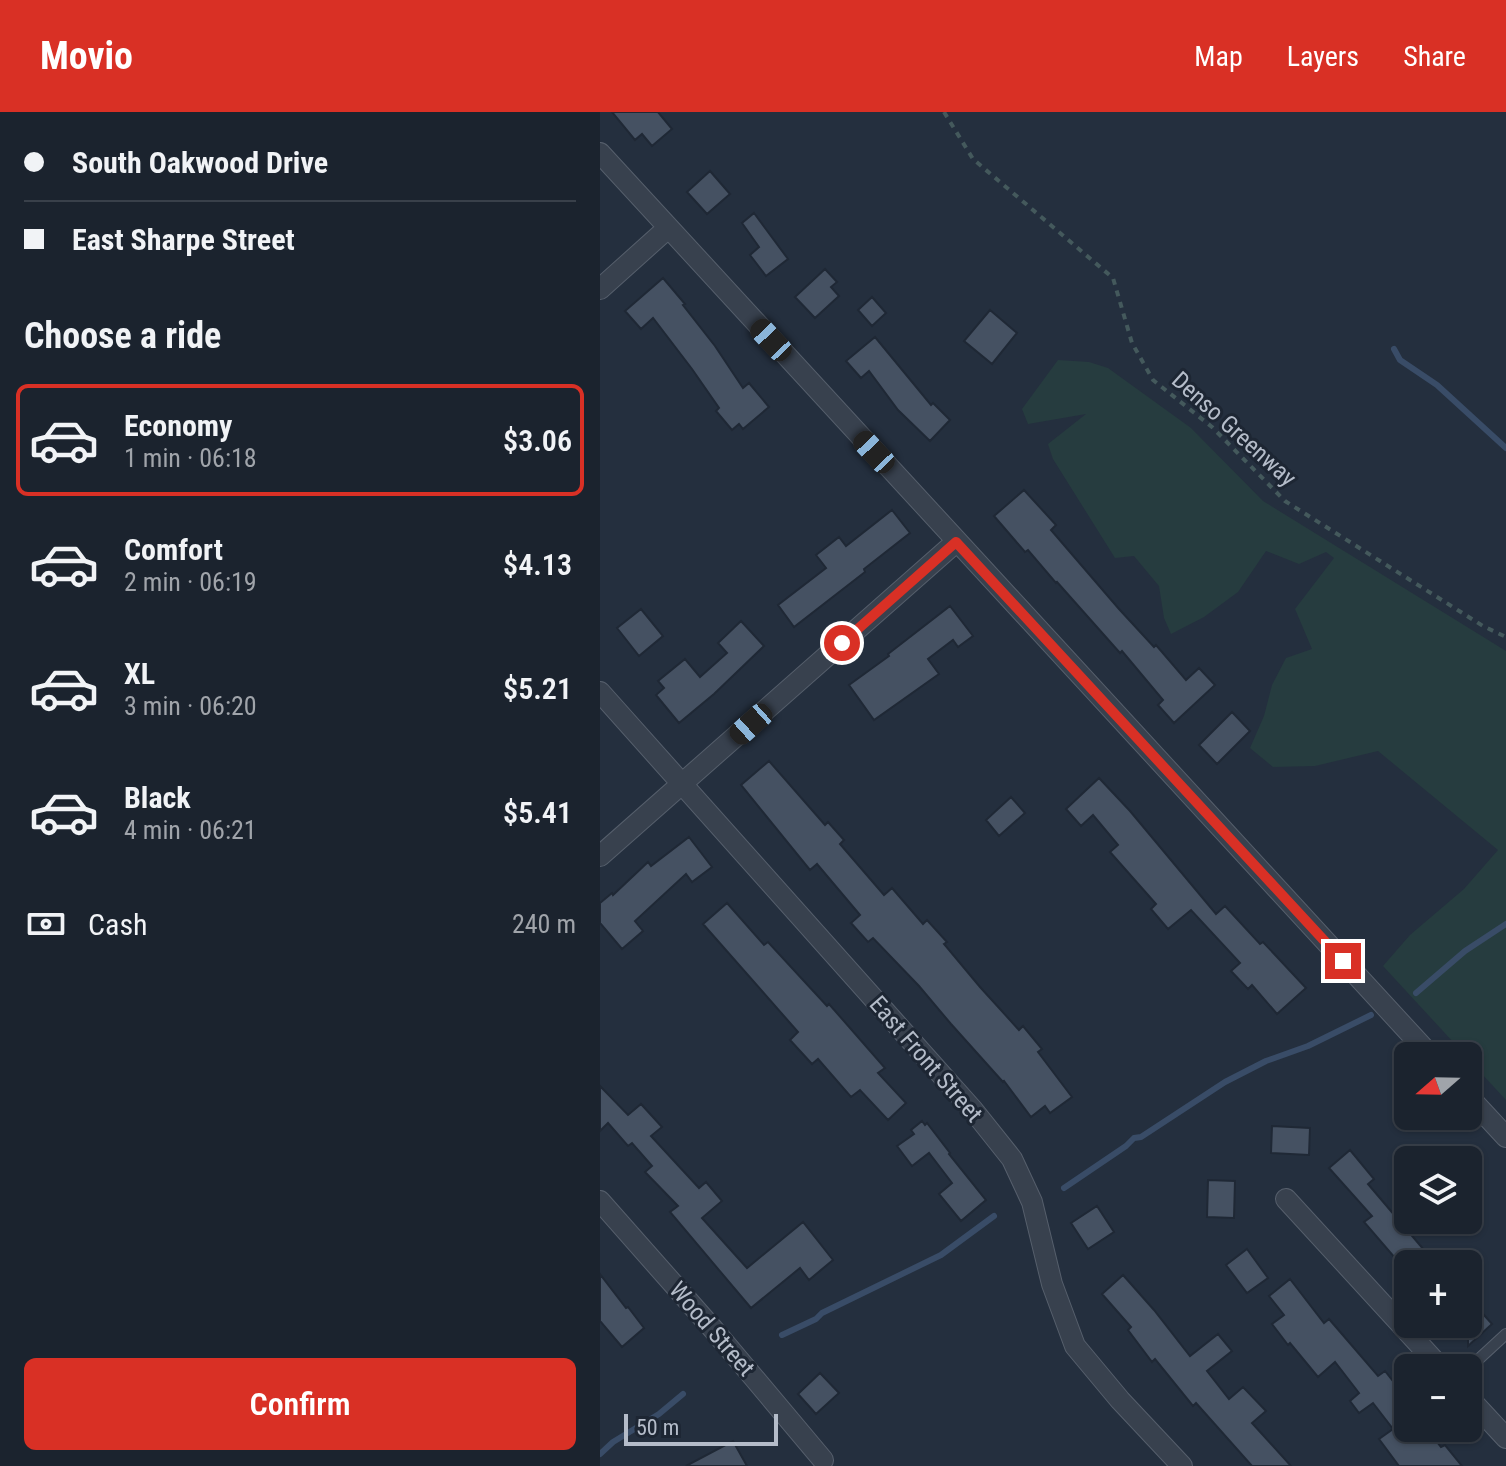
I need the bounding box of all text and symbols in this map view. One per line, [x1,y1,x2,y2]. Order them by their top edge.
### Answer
text: Movio [40,34,133,78]
text: Map [1194,40,1243,73]
text: Layers [1287,40,1359,73]
text: Share [1403,40,1466,73]
text: South Oakwood Drive [72,145,328,180]
text: East Sharpe Street [72,222,295,257]
car [746,314,796,366]
text: Choose a ride [24,315,221,357]
street label: Denso Greenway [1166,366,1302,492]
icon: car [28,404,100,476]
text: Economy [124,408,232,443]
text: $3.06 [503,423,572,458]
car [849,426,899,478]
text: 1 min · 06:18 [124,443,257,473]
icon: car [28,528,100,600]
text: Comfort [124,532,223,567]
text: $4.13 [503,547,572,582]
text: 2 min · 06:19 [124,567,257,597]
route start [824,625,860,661]
icon: car [28,652,100,724]
text: XL [124,656,155,691]
text: $5.21 [503,671,572,706]
text: 3 min · 06:20 [124,691,257,721]
car [725,699,777,749]
icon: car [28,776,100,848]
text: Black [124,780,191,815]
text: $5.41 [503,795,572,830]
text: 4 min · 06:21 [124,815,257,845]
icon: cash [24,902,68,946]
text: Cash [88,907,148,942]
text: 240 m [512,909,576,939]
route end [1325,943,1361,979]
street label: East Front Street [864,990,988,1128]
north arrow [1394,1042,1482,1130]
map controls [1394,1042,1482,1442]
button: layers [1394,1146,1482,1234]
button: + [1394,1250,1482,1338]
street label: Wood Street [663,1276,761,1382]
button: − [1394,1354,1482,1442]
button: Confirm [24,1358,576,1450]
scale bar [624,1410,778,1446]
text: 50 m [636,1415,679,1440]

